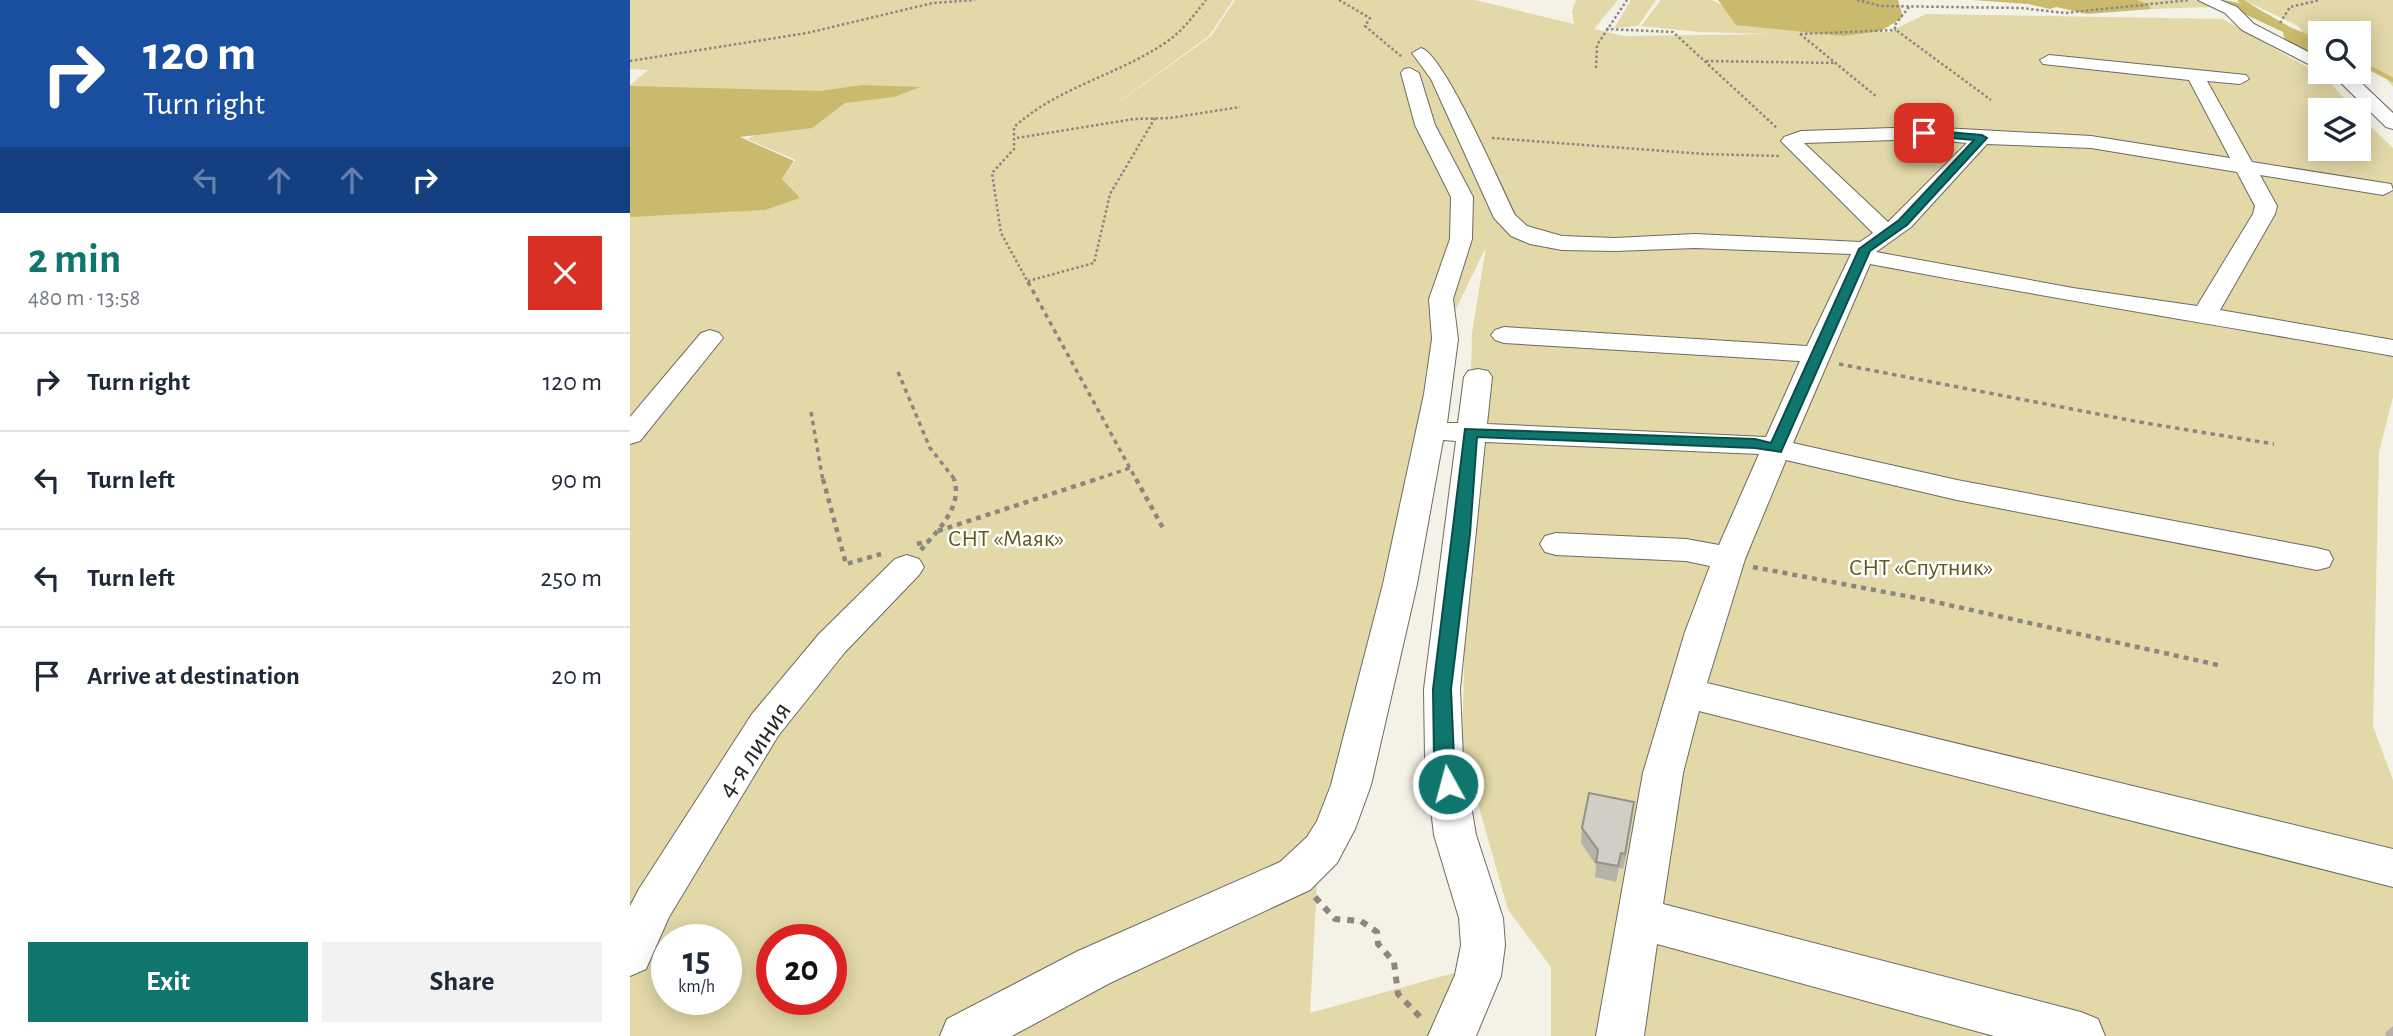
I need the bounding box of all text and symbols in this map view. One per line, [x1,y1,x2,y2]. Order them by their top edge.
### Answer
map controls [2308,21,2371,161]
button: search [2308,21,2371,84]
icon: right [28,28,119,119]
text: 120 m [143,30,256,79]
text: Turn right [143,88,265,120]
button: layers [2308,98,2371,161]
pin [1894,103,1954,163]
icon: arrive [1905,114,1943,152]
icon: left [187,161,225,199]
icon: ahead [260,161,298,199]
icon: ahead [333,161,371,199]
icon: right [406,161,444,199]
button: close [528,236,602,310]
text: 2 min [28,238,121,280]
text: 480 m · 13:58 [28,287,140,310]
icon: right [28,363,66,401]
text: Turn right [87,369,190,395]
text: 120 m [542,369,602,395]
icon: left [28,461,66,499]
text: Turn left [87,467,175,493]
text: 90 m [551,467,602,493]
park label: СНТ «Маяк» [948,527,1064,551]
park label: СНТ «Спутник» [1849,556,1993,580]
icon: left [28,559,66,597]
text: Turn left [87,565,175,591]
text: 250 m [540,565,602,591]
icon: arrive [28,657,66,695]
text: Arrive at destination [87,663,300,689]
text: 20 m [551,663,602,689]
street label: 4-я линия [713,697,797,803]
position arrow [1411,747,1485,821]
speed limit sign: 20 [756,924,847,1015]
button: Exit [28,942,308,1022]
button: Share [322,942,602,1022]
text: 15 [683,943,710,978]
text: km/h [678,978,715,996]

